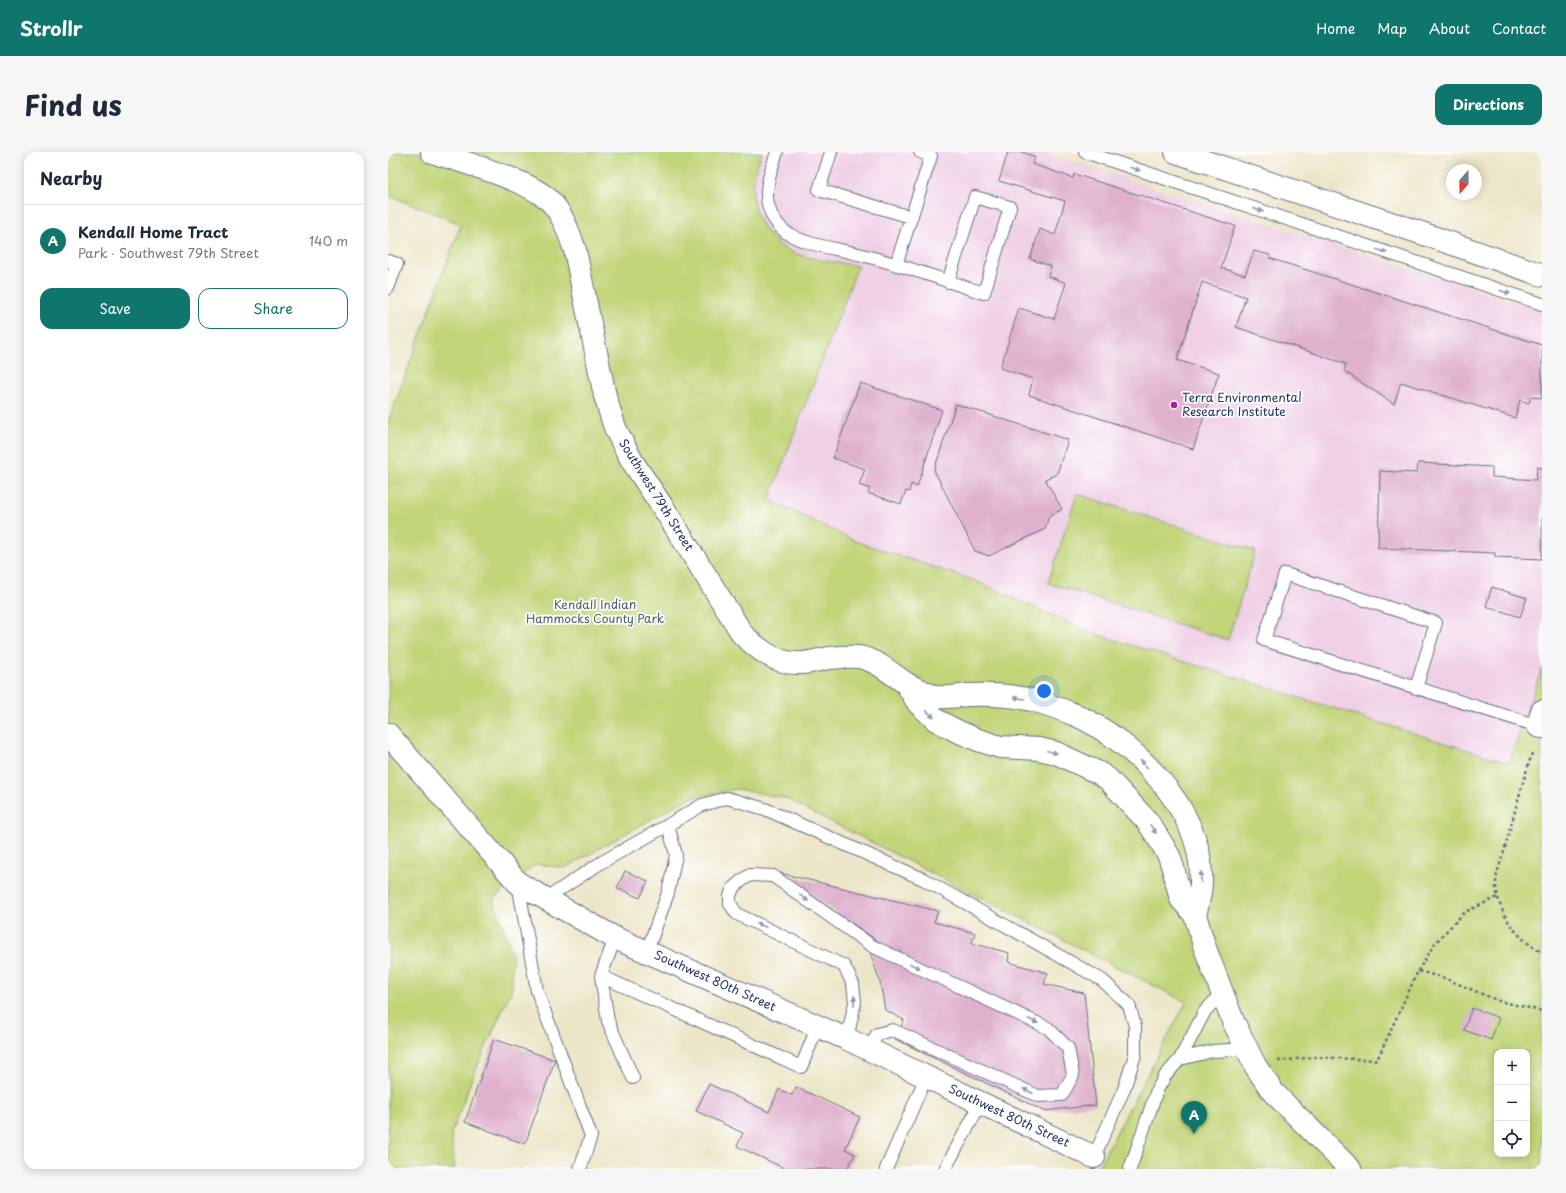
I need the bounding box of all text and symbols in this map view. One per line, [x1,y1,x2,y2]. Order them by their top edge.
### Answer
text: Strollr [20,14,83,42]
text: Home [1316,18,1355,39]
text: Map [1377,18,1407,39]
text: About [1429,18,1470,39]
text: Contact [1492,18,1546,39]
text: Find us [24,83,122,126]
button: Directions [1435,84,1542,125]
north arrow [1446,164,1482,200]
text: Nearby [40,165,102,191]
one-way arrow [1129,166,1141,172]
one-way arrow [1253,208,1265,214]
text: Kendall Home Tract [78,220,228,243]
text: A [48,231,58,250]
text: 140 m [309,231,348,250]
text: Park · Southwest 79th Street [78,243,259,262]
one-way arrow [1376,248,1388,254]
button: Save [40,288,190,329]
button: Share [198,288,348,329]
one-way arrow [1500,289,1512,295]
place label: Terra Environmental Research Institute [1182,388,1302,420]
marker: Terra Environmental Research Institute [1169,400,1179,410]
street label: Southwest 79th Street [615,435,699,554]
park label: Kendall Indian Hammocks County Park [526,595,664,627]
your location [1034,681,1054,701]
one-way arrow [1012,695,1025,701]
one-way arrow [925,709,935,719]
one-way arrow [1046,749,1058,755]
one-way arrow [1139,759,1149,769]
one-way arrow [1149,824,1157,834]
one-way arrow [1198,870,1204,883]
one-way arrow [799,894,810,902]
one-way arrow [755,922,767,928]
street label: Southwest 80th Street [652,945,779,1015]
one-way arrow [909,963,921,969]
one-way arrow [850,995,857,1007]
one-way arrow [1027,1018,1038,1024]
map controls [1494,1049,1530,1157]
button: + [1494,1049,1530,1085]
street label: Southwest 80th Street [946,1079,1073,1151]
button: − [1494,1085,1530,1121]
one-way arrow [1023,1088,1034,1094]
pin: A [1181,1101,1207,1134]
button: locate [1494,1121,1530,1157]

